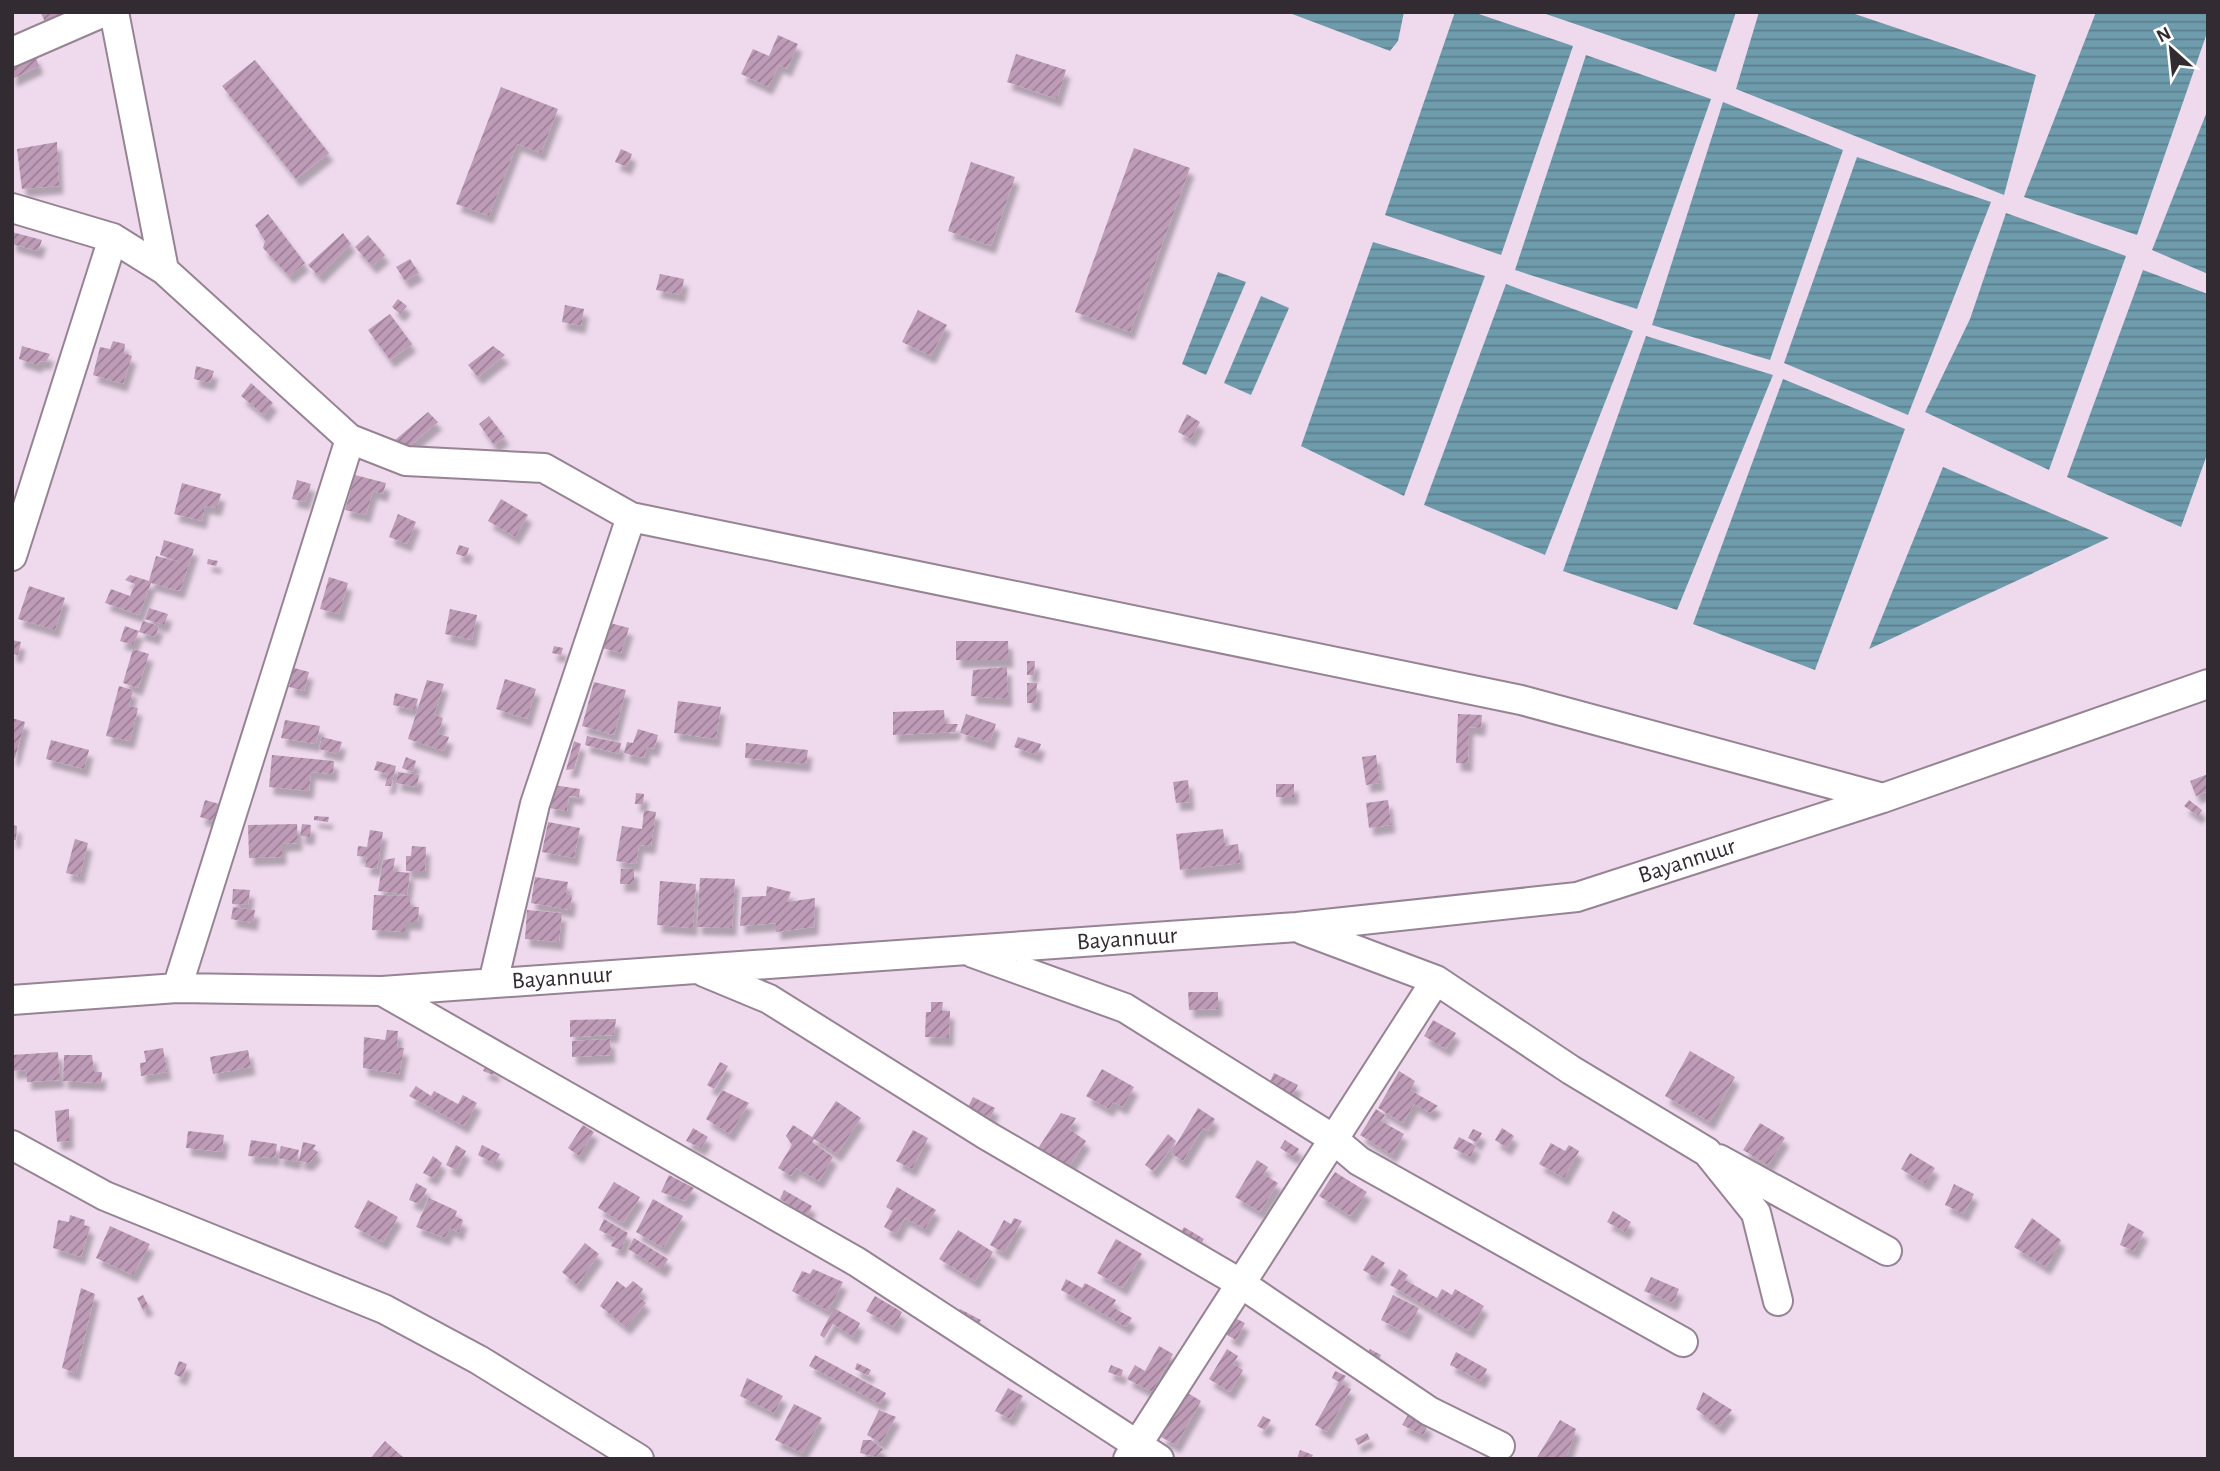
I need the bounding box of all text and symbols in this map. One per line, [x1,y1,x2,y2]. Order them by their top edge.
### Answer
north arrow [2136,14,2206,84]
text: N [2154,24,2174,47]
street label: Bayannuur [1635,834,1739,888]
street label: Bayannuur [1076,923,1178,954]
street label: Bayannuur [511,962,613,993]

